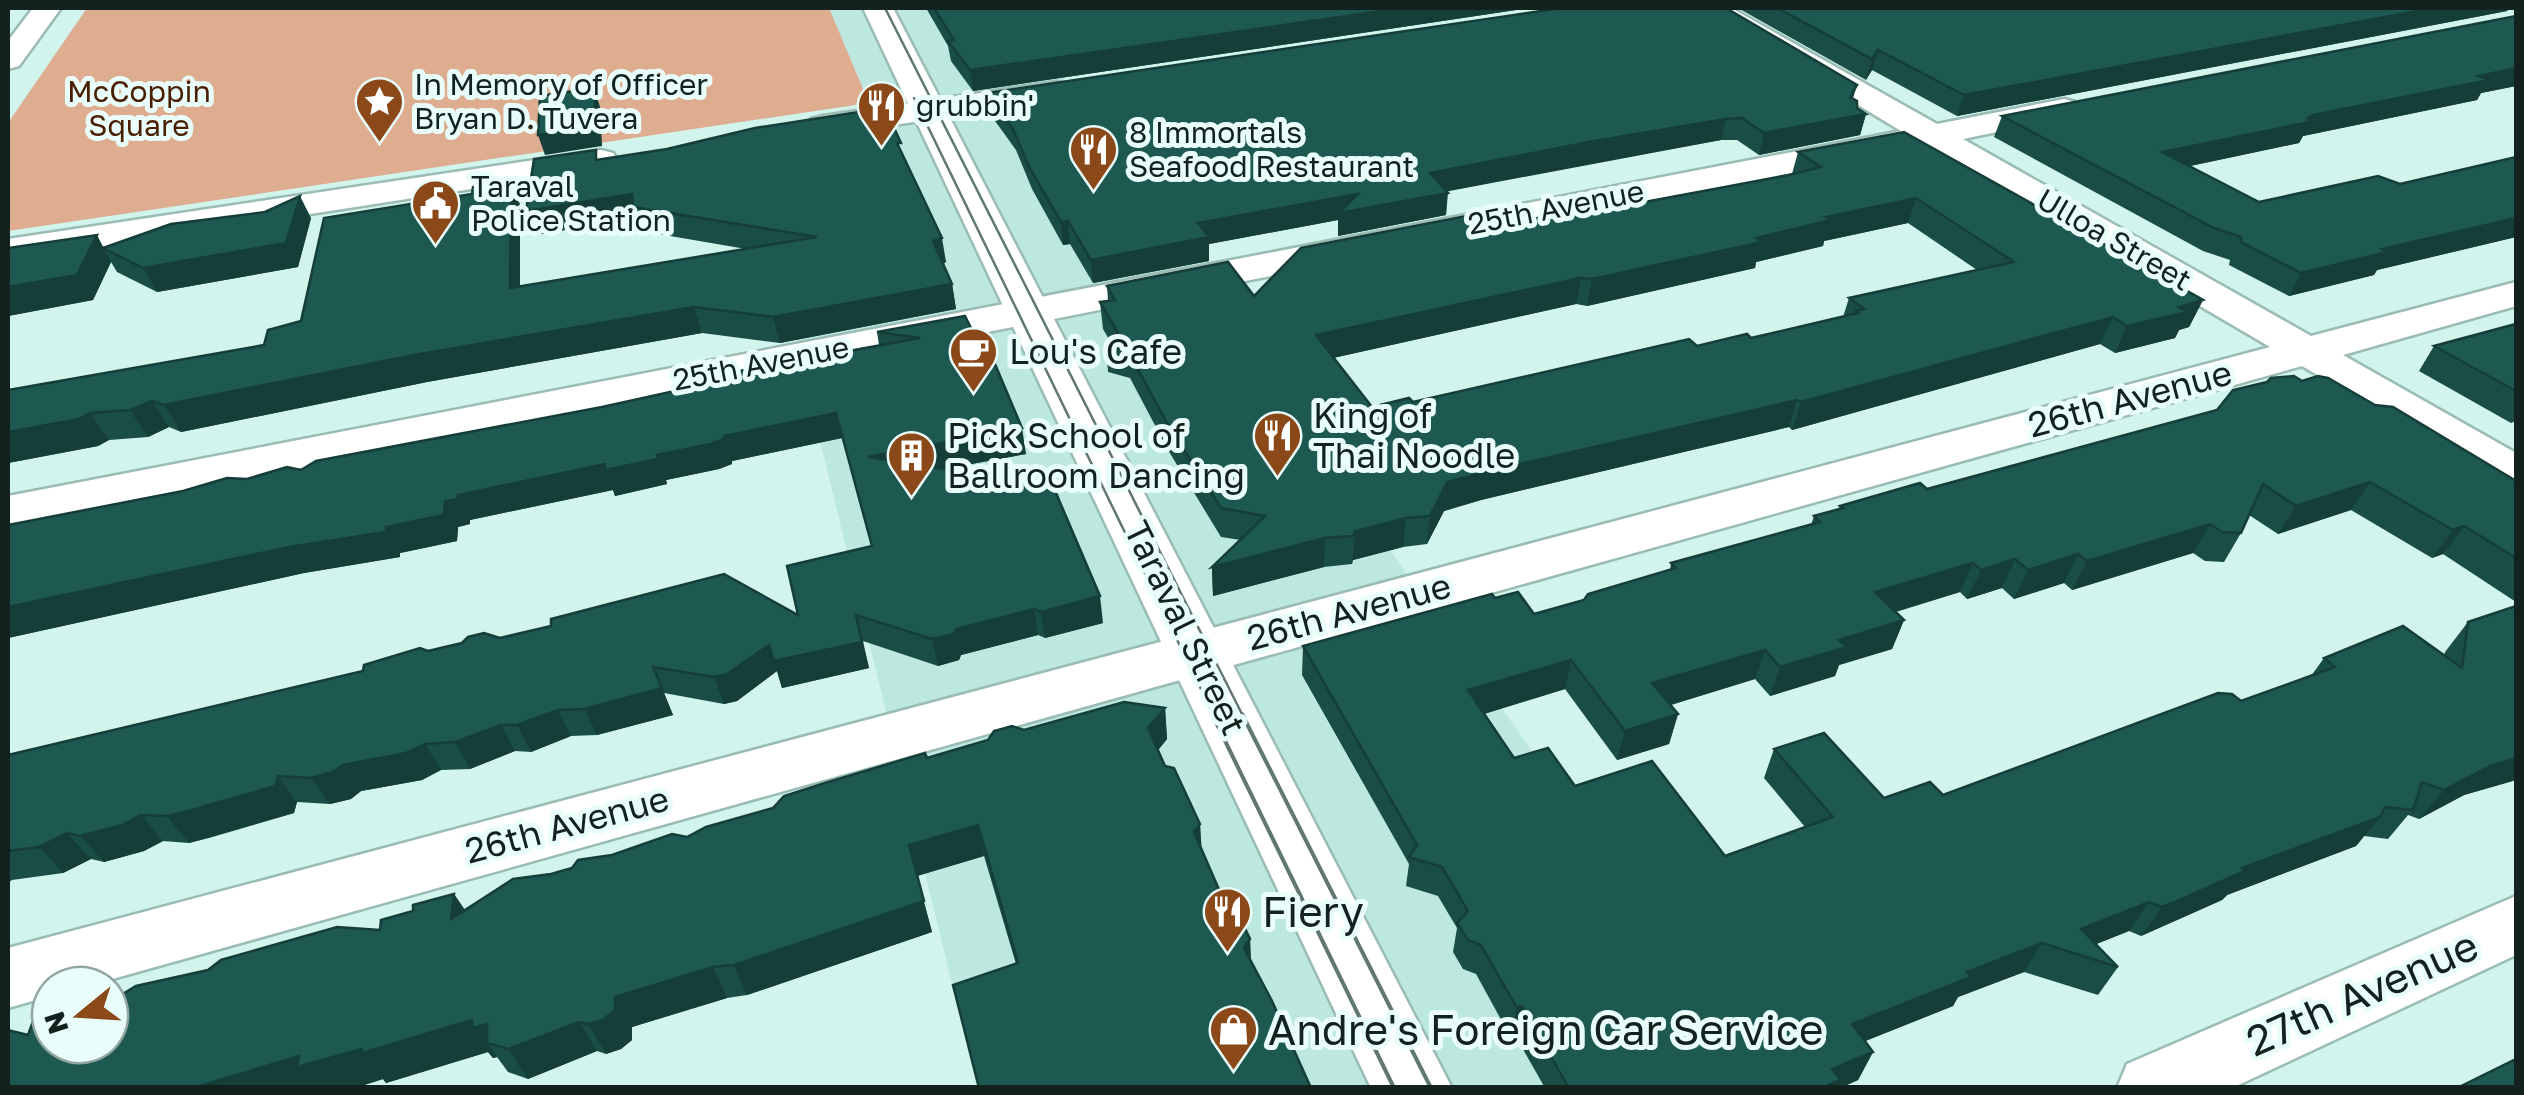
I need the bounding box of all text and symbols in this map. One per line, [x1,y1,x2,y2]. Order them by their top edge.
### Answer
place label: In Memory of Officer Bryan D. Tuvera [414,66,708,136]
park label: McCoppin Square [67,73,211,143]
place icon: In Memory of Officer Bryan D. Tuvera [353,76,405,144]
restaurant icon: grubbin' [855,80,907,148]
place label: grubbin' [916,87,1034,123]
place label: 8 Immortals Seafood Restaurant [1129,114,1414,184]
restaurant icon: 8 Immortals Seafood Restaurant [1068,124,1120,192]
place label: Taraval Police Station [471,168,671,238]
street label: 25th Avenue [1465,172,1647,242]
public building icon: Taraval Police Station [410,178,462,246]
street label: Ulloa Street [2031,181,2198,298]
cafe icon: Lou's Cafe [948,326,1000,394]
street label: 25th Avenue [670,328,852,398]
place label: Lou's Cafe [1009,330,1182,372]
street label: 26th Avenue [2023,351,2236,445]
place label: King of Thai Noodle [1313,394,1515,476]
restaurant icon: King of Thai Noodle [1252,410,1304,478]
place label: Pick School of Ballroom Dancing [947,414,1245,496]
building icon: Pick School of Ballroom Dancing [886,430,938,498]
street label: Taraval Street [1116,514,1256,741]
street label: 26th Avenue [1242,564,1455,658]
street label: 26th Avenue [460,777,673,871]
restaurant icon: Fiery [1201,886,1253,954]
place label: Fiery [1262,886,1364,936]
street label: 27th Avenue [2238,919,2485,1065]
north arrow [30,965,130,1065]
shop icon: Andre's Foreign Car Service [1207,1004,1259,1072]
place label: Andre's Foreign Car Service [1268,1004,1823,1054]
text: N [37,1008,75,1038]

